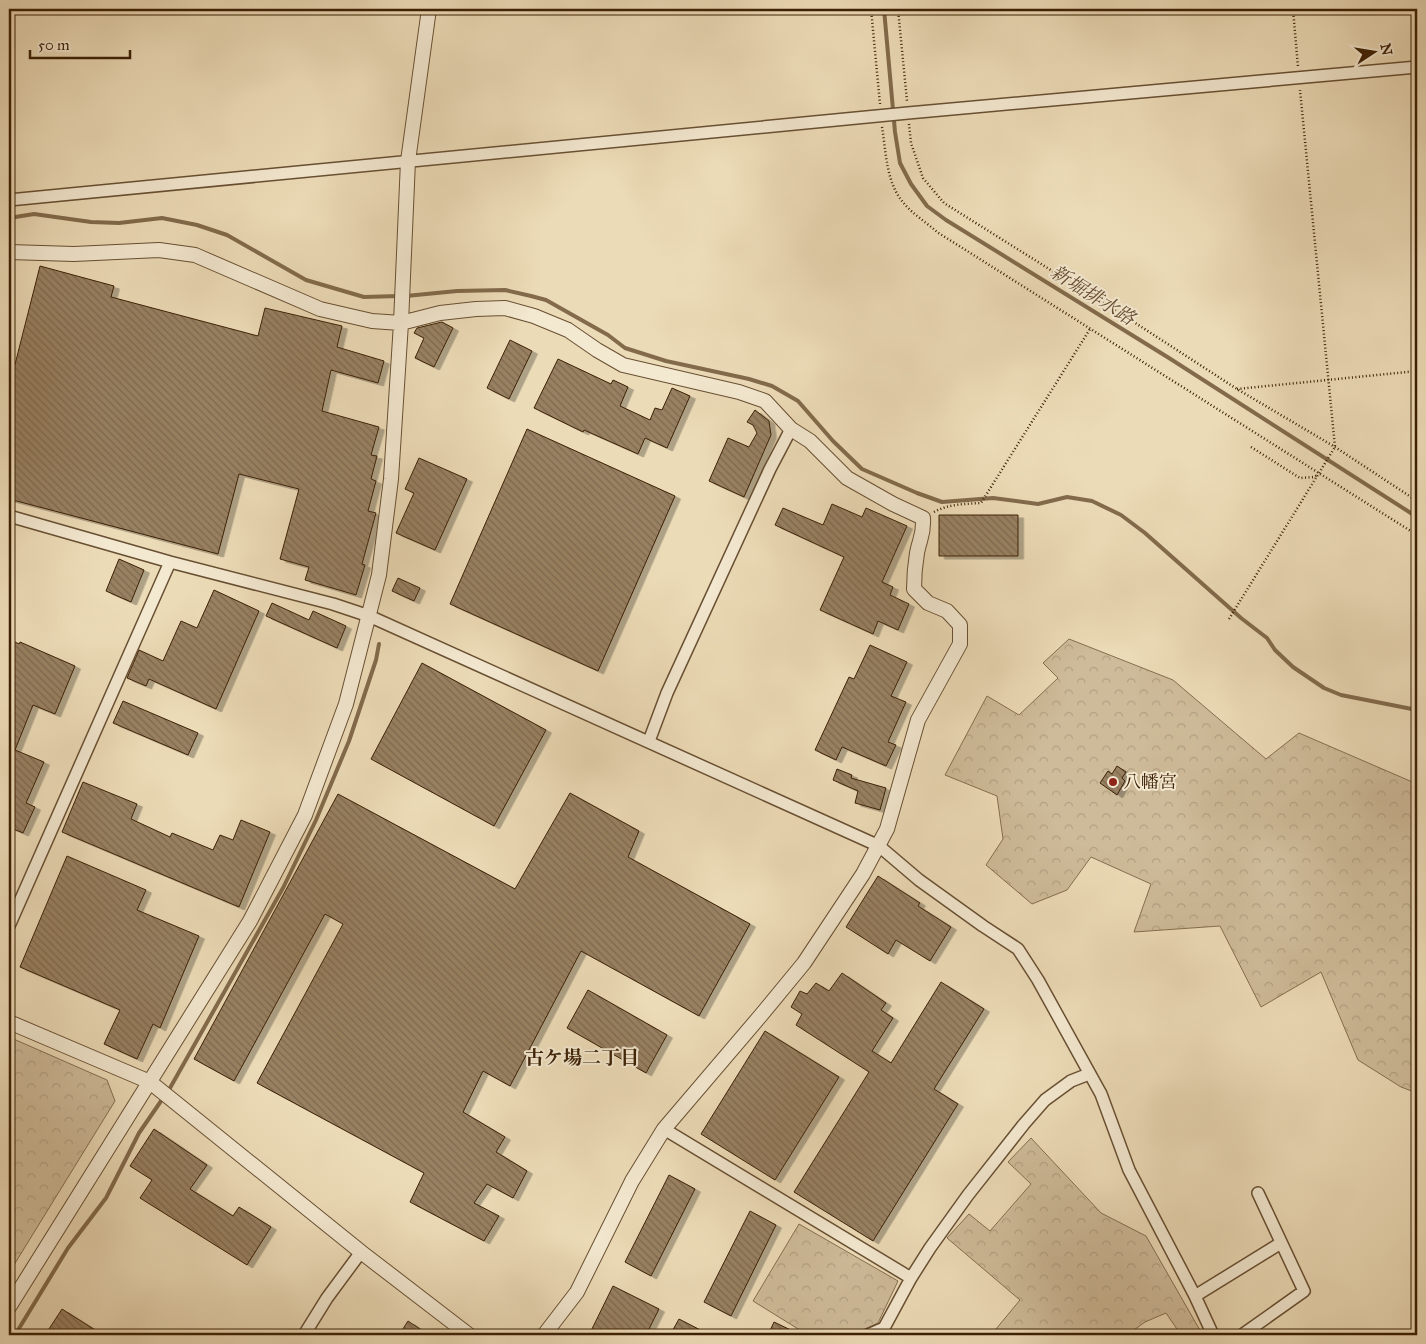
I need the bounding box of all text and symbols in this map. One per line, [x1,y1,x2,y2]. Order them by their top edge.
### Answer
scale bar [30,28,130,60]
north arrow [1348,28,1398,78]
text: 50 m [38,36,70,54]
text: N [1377,42,1396,57]
water label: 新堀排水路 [1047,260,1141,331]
place label: 八幡宮 [1123,771,1177,793]
marker: 八幡宮 [1107,776,1119,788]
district label: 古ケ場二丁目 [525,1046,639,1069]

